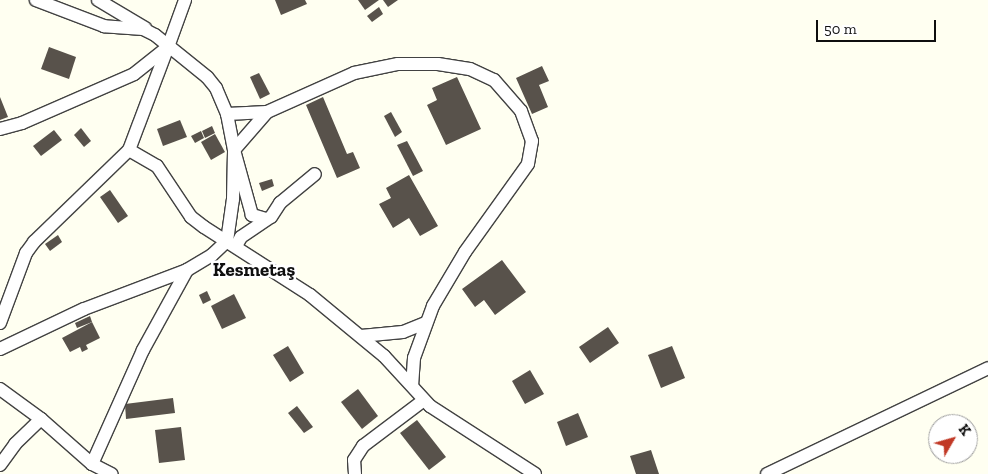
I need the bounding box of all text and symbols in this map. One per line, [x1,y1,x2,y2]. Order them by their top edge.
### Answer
scale bar [818,10,938,42]
text: 50 m [824,20,857,38]
district label: Kesmetaş [213,259,295,281]
north arrow [928,414,978,464]
text: K [955,421,974,439]

